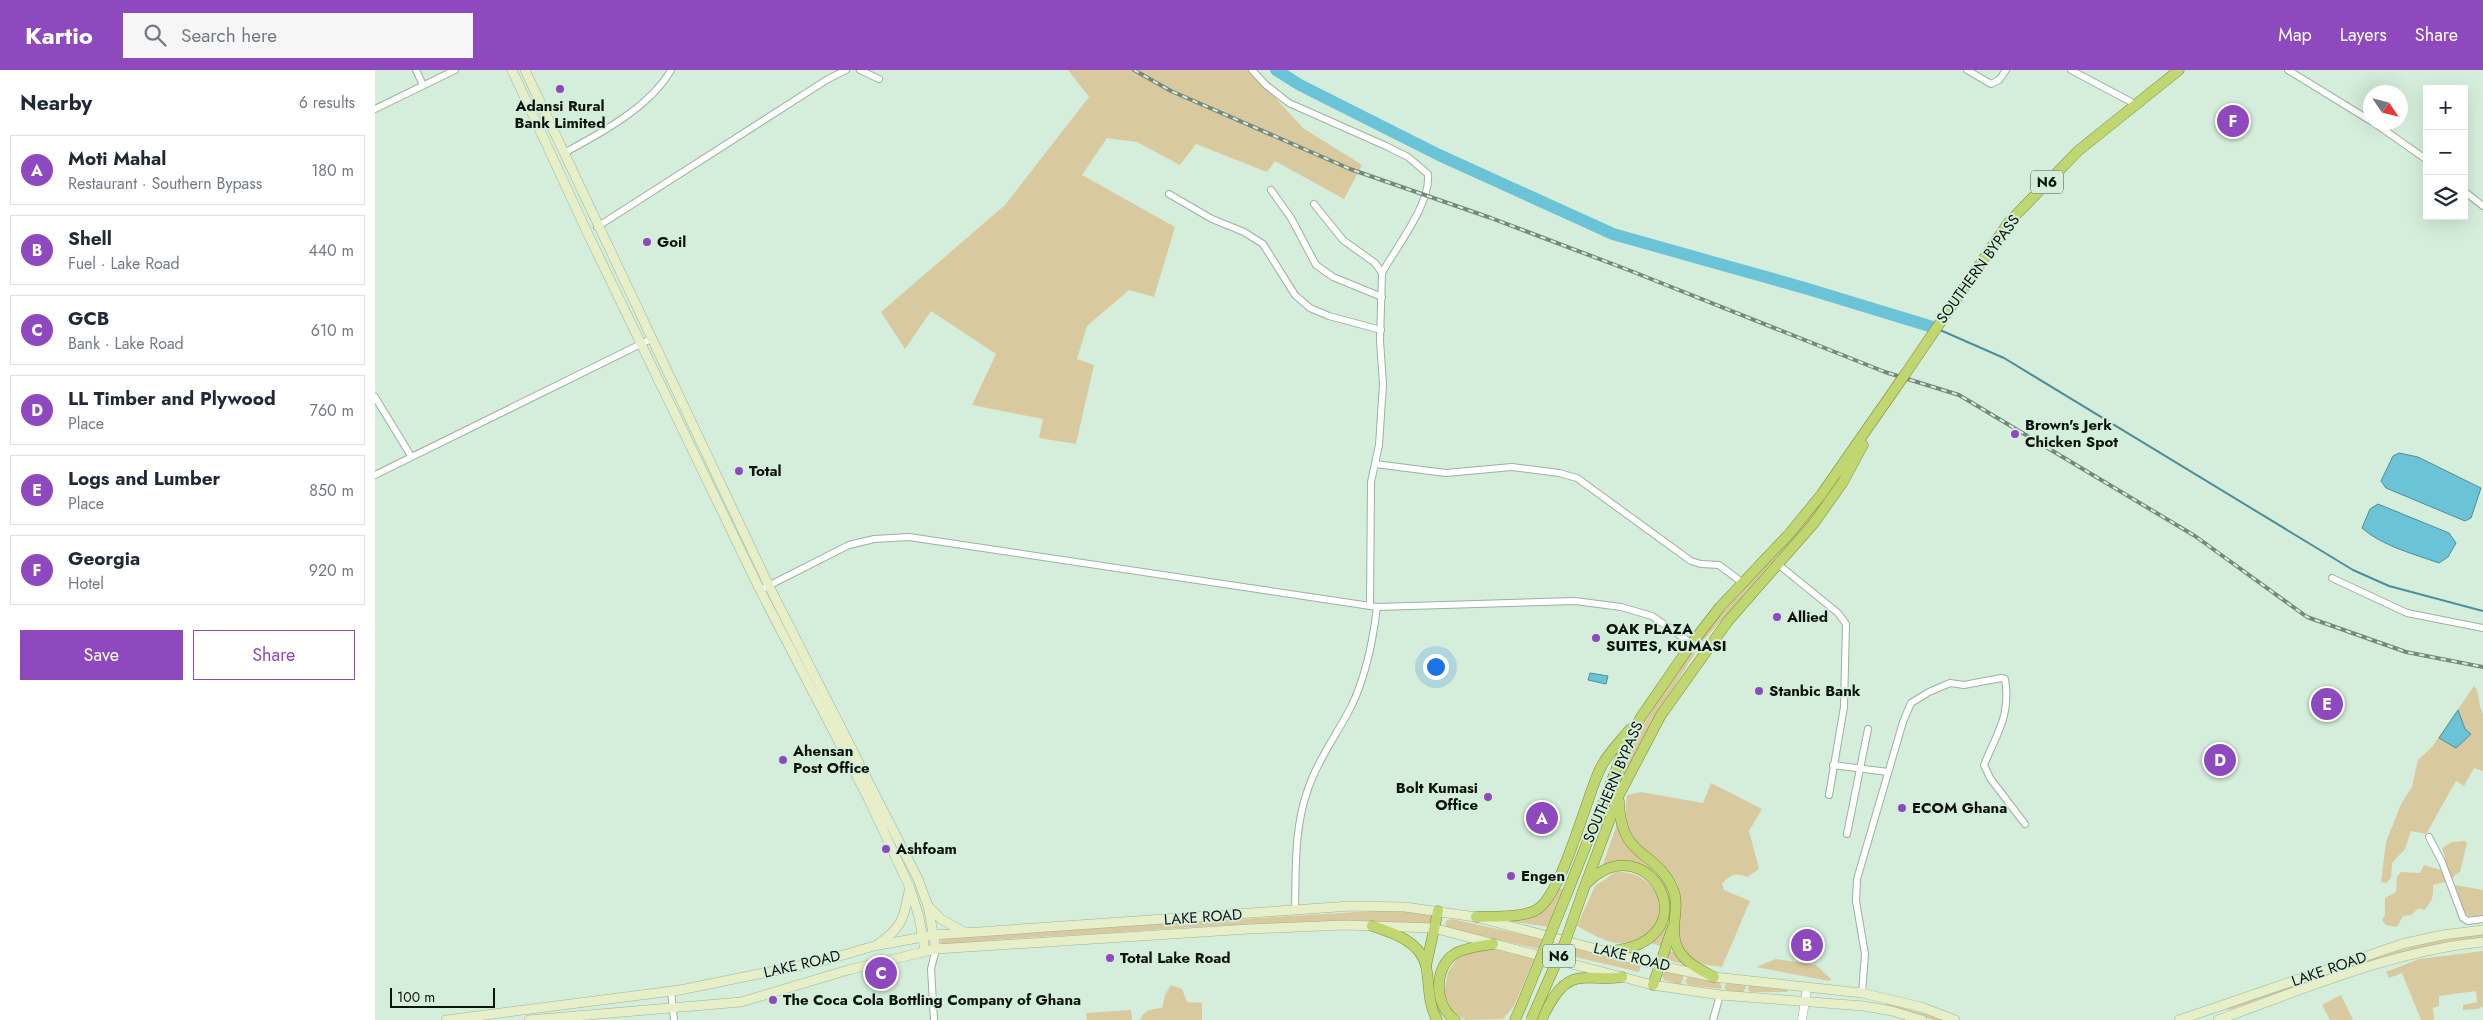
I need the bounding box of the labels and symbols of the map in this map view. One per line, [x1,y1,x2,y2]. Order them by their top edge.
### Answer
marker: Adansi Rural Bank Limited [554,83,566,95]
north arrow [2363,85,2408,130]
place label: Adansi Rural Bank Limited [514,95,605,134]
pin: F [2217,102,2249,140]
road number: N6 [2031,170,2063,194]
street label: SOUTHERN BYPASS [1931,210,2025,328]
place label: Goil [657,231,686,253]
marker: Goil [641,236,653,248]
place label: Brown's Jerk Chicken Spot [2025,414,2118,453]
marker: Brown's Jerk Chicken Spot [2009,428,2021,440]
place label: Total [749,460,782,482]
marker: Total [733,465,745,477]
place label: Allied [1786,606,1828,628]
marker: Allied [1771,611,1783,623]
place label: OAK PLAZA SUITES, KUMASI [1606,618,1726,657]
marker: OAK PLAZA SUITES, KUMASI [1590,632,1602,644]
your location [1423,654,1449,680]
place label: Stanbic Bank [1769,680,1861,702]
marker: Stanbic Bank [1753,685,1765,697]
pin: E [2311,685,2343,723]
street label: SOUTHERN BYPASS [1578,718,1648,846]
place label: Ahensan Post Office [792,740,870,779]
pin: D [2204,741,2236,779]
marker: Ahensan Post Office [777,754,789,766]
place label: Bolt Kumasi Office [1396,777,1478,816]
marker: Bolt Kumasi Office [1482,791,1494,803]
place label: ECOM Ghana [1912,797,2007,819]
pin: A [1526,799,1558,837]
marker: ECOM Ghana [1896,802,1908,814]
place label: Ashfoam [895,838,957,860]
marker: Ashfoam [880,843,892,855]
place label: Engen [1521,865,1565,887]
marker: Engen [1505,870,1517,882]
street label: LAKE ROAD [1163,903,1243,931]
pin: B [1791,926,1823,964]
street label: LAKE ROAD [1591,937,1673,977]
street label: LAKE ROAD [761,944,843,984]
road number: N6 [1543,944,1575,968]
street label: LAKE ROAD [2288,946,2370,992]
place label: Total Lake Road [1120,947,1231,969]
marker: Total Lake Road [1104,952,1116,964]
pin: C [865,954,897,992]
scale bar [390,985,495,1008]
place label: The Coca Cola Bottling Company of Ghana [783,989,1081,1011]
marker: The Coca Cola Bottling Company of Ghana [767,994,779,1006]

